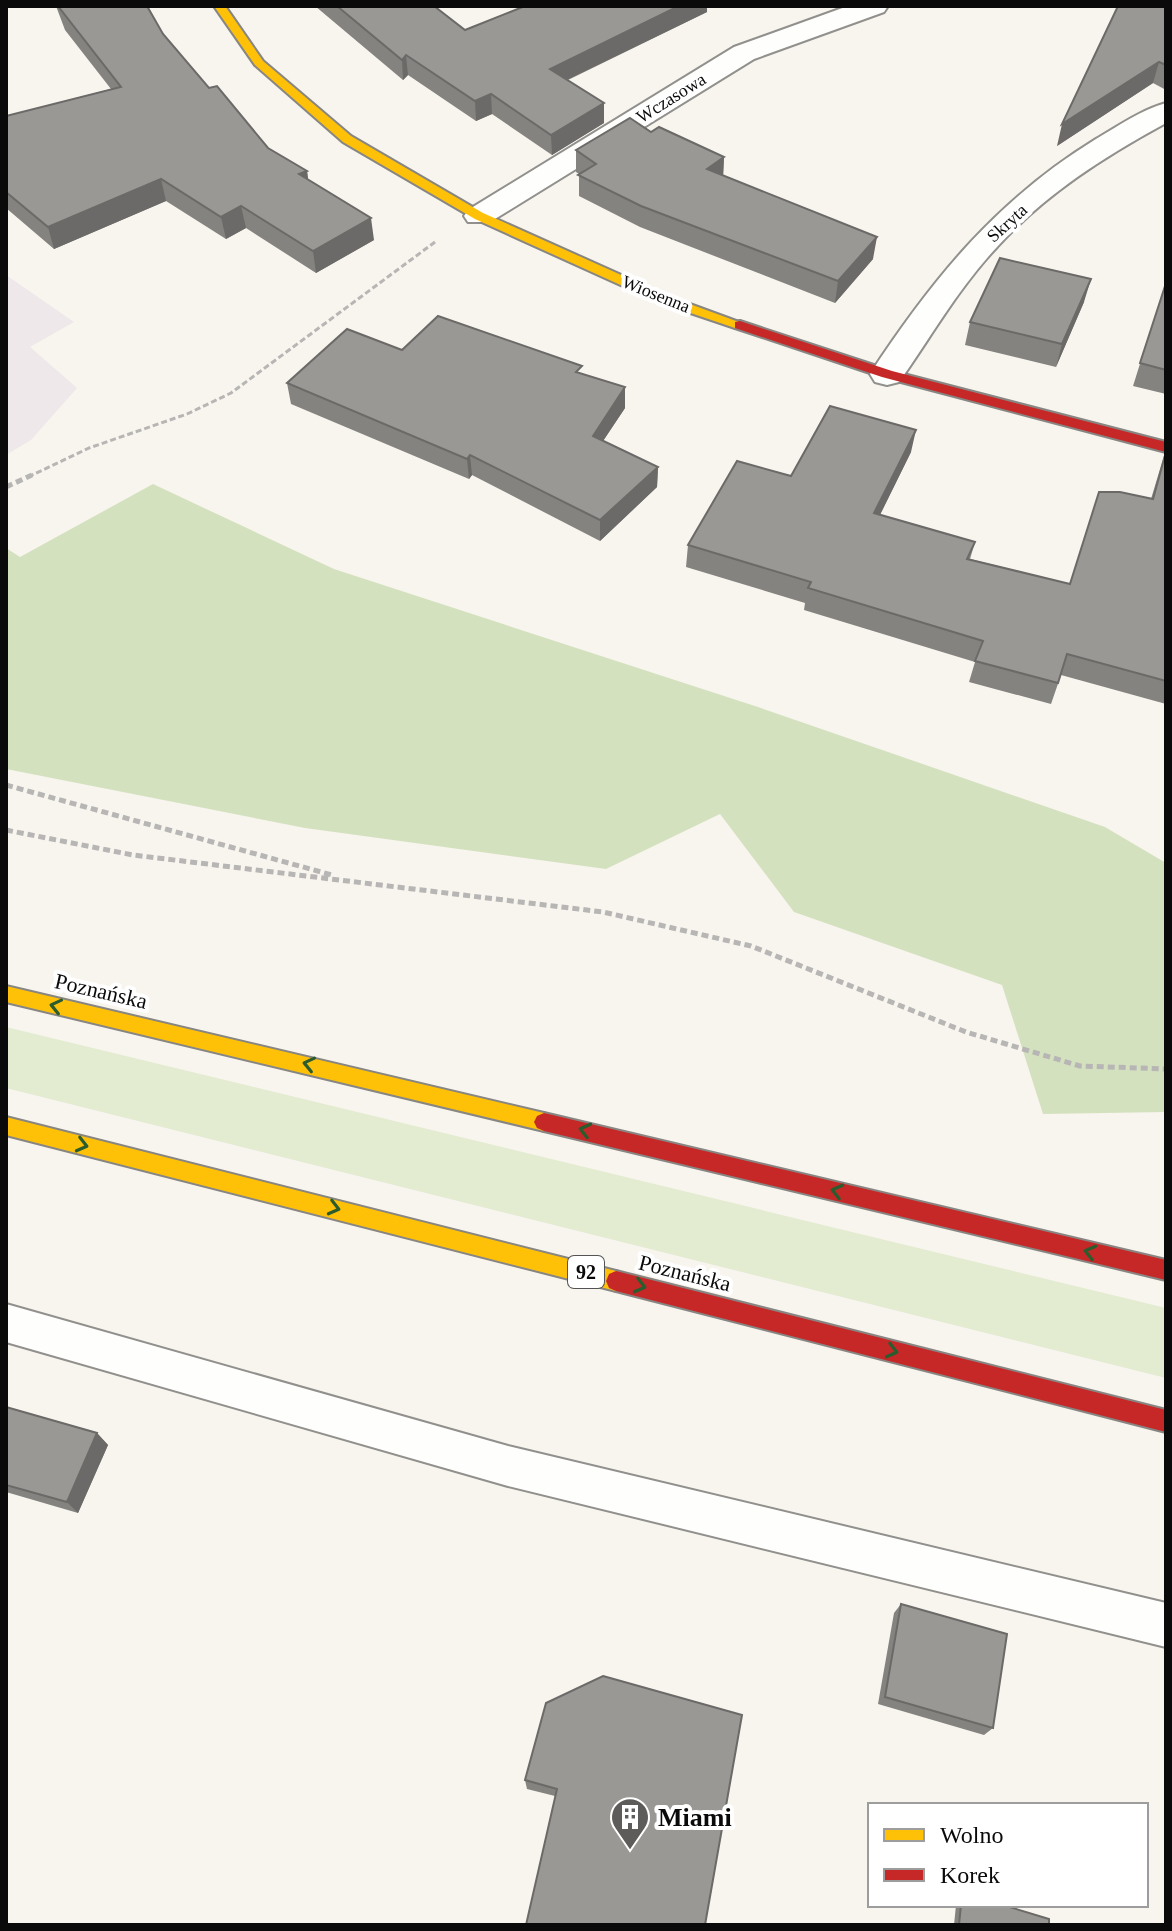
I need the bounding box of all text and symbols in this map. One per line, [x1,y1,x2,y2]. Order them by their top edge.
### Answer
street label: Wczasowa [633,69,709,127]
street label: Skryta [983,200,1031,246]
street label: Wiosenna [619,271,693,317]
street label: Poznańska [52,968,150,1014]
one-way arrow [50,998,63,1015]
one-way arrow [303,1056,317,1073]
one-way arrow [578,1122,592,1139]
one-way arrow [74,1135,88,1152]
one-way arrow [831,1183,845,1200]
one-way arrow [327,1198,340,1215]
one-way arrow [1084,1244,1098,1261]
street label: Poznańska [636,1249,734,1297]
road number: 92 [568,1256,604,1288]
one-way arrow [633,1277,646,1294]
one-way arrow [884,1341,898,1358]
building icon: Miami [609,1796,651,1851]
place label: Miami [658,1803,732,1832]
legend [868,1803,1148,1907]
text: Wolno [940,1822,1003,1848]
text: Korek [940,1862,1000,1888]

